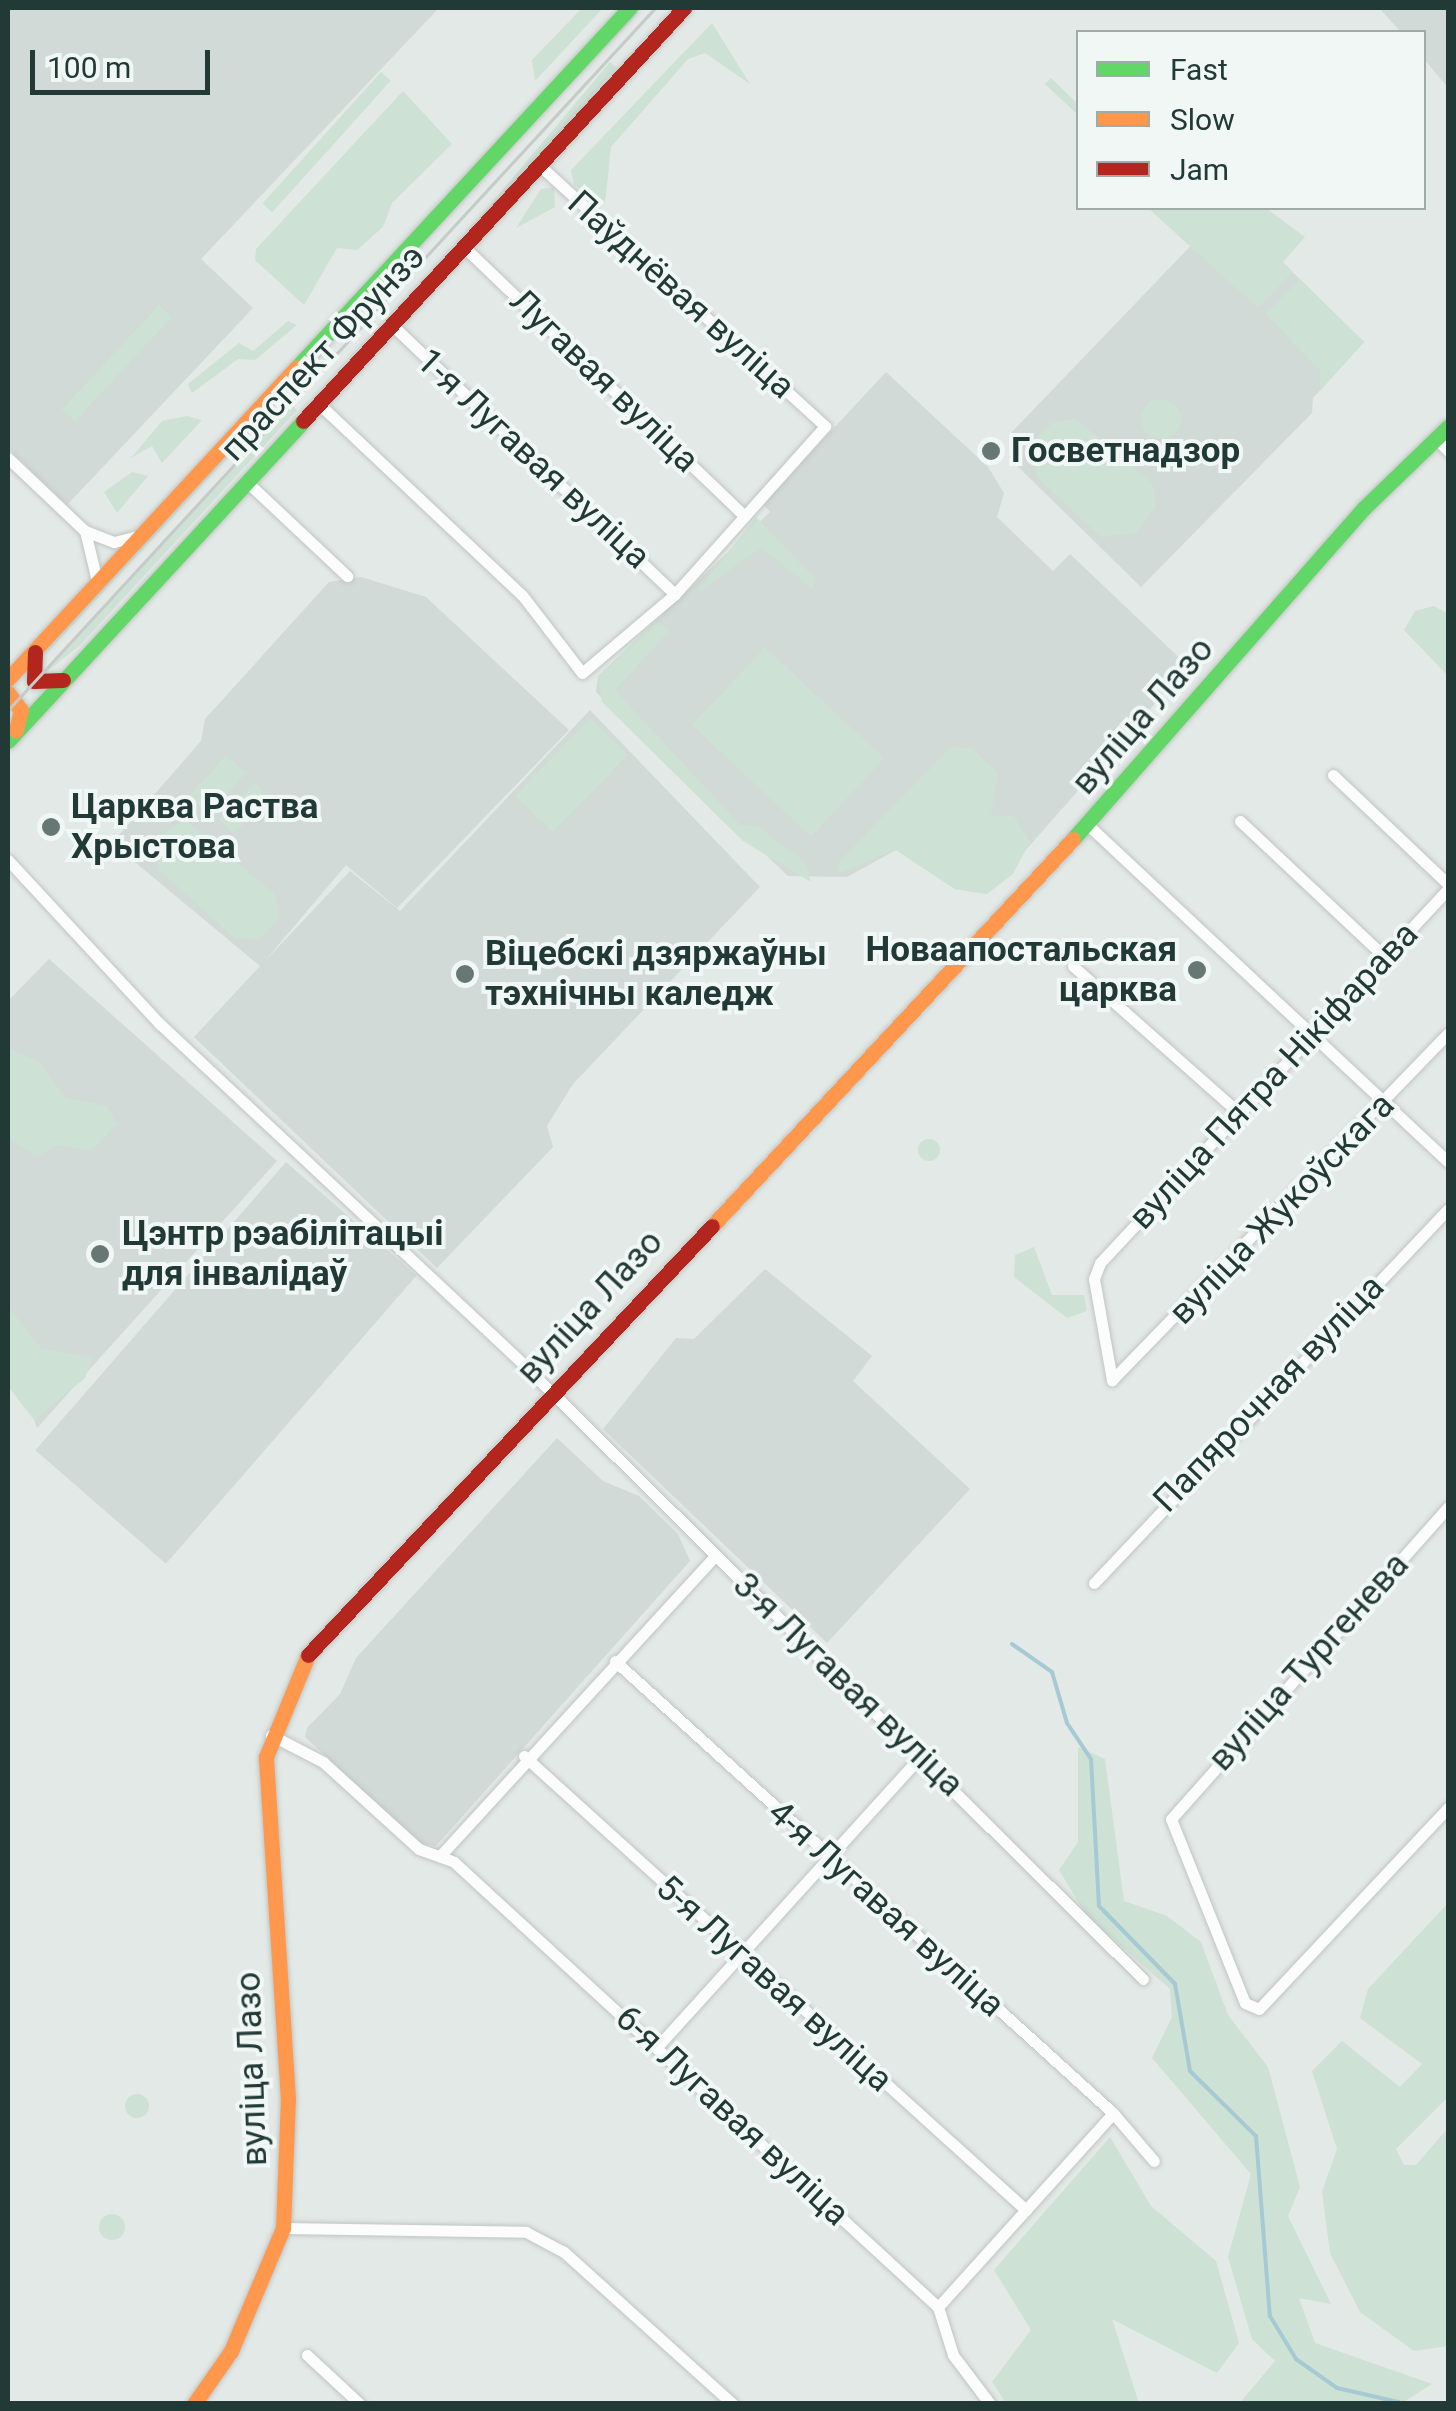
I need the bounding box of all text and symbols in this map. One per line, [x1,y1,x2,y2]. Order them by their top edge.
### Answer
scale bar [35,30,215,92]
legend [1076,30,1426,210]
text: 100 m [47,50,131,85]
text: Fast [1170,52,1228,87]
text: Slow [1170,102,1235,137]
text: Jam [1170,152,1229,187]
street label: Паўднёвая вуліца [559,182,803,408]
street label: праспект Фрунзэ [212,236,434,470]
street label: Лугавая вуліца [501,280,707,482]
street label: 1-я Лугавая вуліца [408,340,658,578]
place label: Госветнадзор [1011,430,1240,472]
marker: Госветнадзор [980,440,1002,462]
street label: вуліца Лазо [1063,629,1223,803]
place label: Царква Раства Хрыстова [71,786,319,868]
marker: Царква Раства Хрыстова [40,816,62,838]
street label: вуліца Пятра Нікіфарава [1121,914,1427,1238]
place label: Новаапостальская царква [866,929,1177,1011]
place label: Віцебскі дзяржаўны тэхнічны каледж [485,933,827,1015]
marker: Новаапостальская царква [1186,959,1208,981]
marker: Віцебскі дзяржаўны тэхнічны каледж [454,963,476,985]
street label: вуліца Жукоўскага [1161,1085,1403,1333]
place label: Цэнтр рэабілітацыі для інвалідаў [122,1213,444,1295]
street label: вуліца Лазо [508,1222,672,1392]
marker: Цэнтр рэабілітацыі для інвалідаў [87,1241,113,1267]
street label: Папярочная вуліца [1145,1267,1393,1521]
street label: вуліца Тургенева [1200,1544,1418,1780]
street label: 3-я Лугавая вуліца [724,1564,972,1806]
street label: 4-я Лугавая вуліца [759,1792,1013,2026]
street label: 5-я Лугавая вуліца [647,1867,901,2101]
street label: вуліца Лазо [228,1971,276,2167]
street label: 6-я Лугавая вуліца [607,1997,857,2235]

